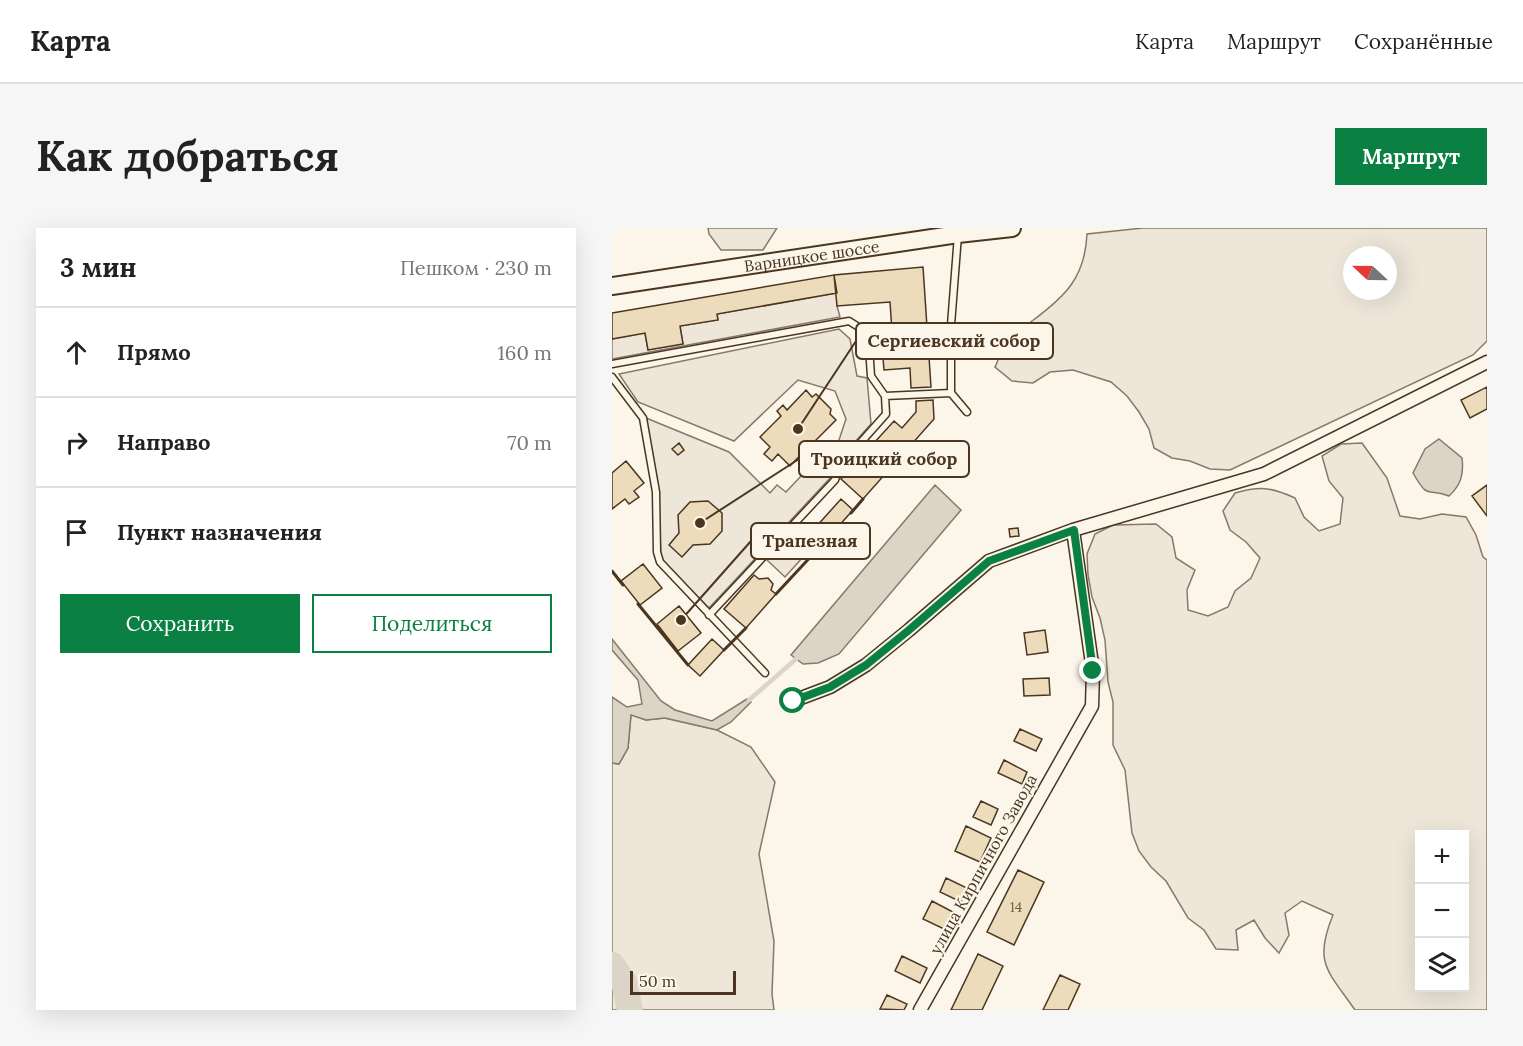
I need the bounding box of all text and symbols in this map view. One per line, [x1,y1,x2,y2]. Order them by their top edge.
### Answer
text: Карта [30,23,111,59]
text: Карта [1135,28,1194,55]
text: Маршрут [1227,28,1321,55]
text: Сохранённые [1354,28,1493,55]
button: Маршрут [1335,128,1487,185]
text: Как добраться [36,129,339,183]
street label: Варницкое шоссе [743,236,881,276]
north arrow [1343,246,1397,300]
text: 3 мин [60,251,137,284]
text: Пешком · 230 m [400,255,552,280]
callout: Сергиевский собор [856,323,1053,359]
text: Сергиевский собор [868,329,1041,352]
icon: ahead [60,336,93,369]
text: Прямо [117,338,191,366]
text: 160 m [498,340,552,365]
icon: right [60,426,93,459]
text: Направо [117,428,211,456]
text: 70 m [507,430,552,455]
callout: Троицкий собор [799,441,969,477]
text: Троицкий собор [811,447,958,470]
icon: arrive [60,516,93,549]
text: Пункт назначения [117,518,322,546]
callout: Трапезная [751,523,870,559]
text: Трапезная [762,529,858,552]
button: Сохранить [60,594,300,653]
button: Поделиться [312,594,552,653]
route end [1079,657,1105,683]
route start [779,687,805,713]
street label: улица Кирпичного Завода [925,770,1041,958]
map controls [1415,830,1469,992]
button: + [1415,830,1469,884]
button: − [1415,884,1469,938]
house number: 14 [1010,898,1023,916]
button: layers [1415,938,1469,992]
scale bar [630,968,736,996]
text: 50 m [639,971,676,991]

